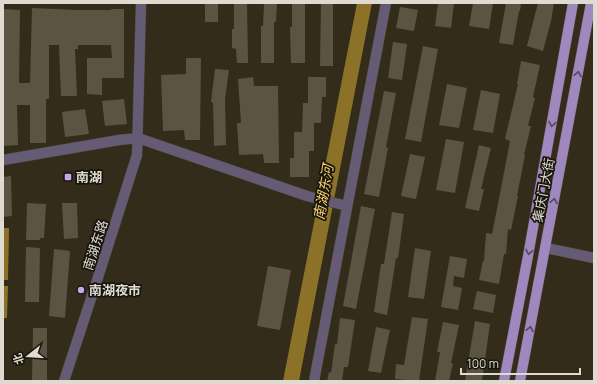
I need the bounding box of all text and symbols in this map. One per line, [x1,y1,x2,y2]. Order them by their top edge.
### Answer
one-way arrow [573,70,582,77]
one-way arrow [548,121,557,127]
street label: 集庆门大街 [528,156,558,224]
water label: 南湖东河 [309,160,338,221]
place label: 南湖 [76,168,102,186]
marker: 南湖 [63,172,73,182]
one-way arrow [550,198,558,204]
street label: 南湖东路 [78,217,112,273]
one-way arrow [525,249,534,255]
place label: 南湖夜市 [89,281,141,299]
marker: 南湖夜市 [76,285,86,295]
one-way arrow [525,326,533,332]
north arrow [8,336,48,376]
scale bar [461,350,580,376]
text: 北 [9,352,27,367]
text: 100 m [467,355,499,372]

